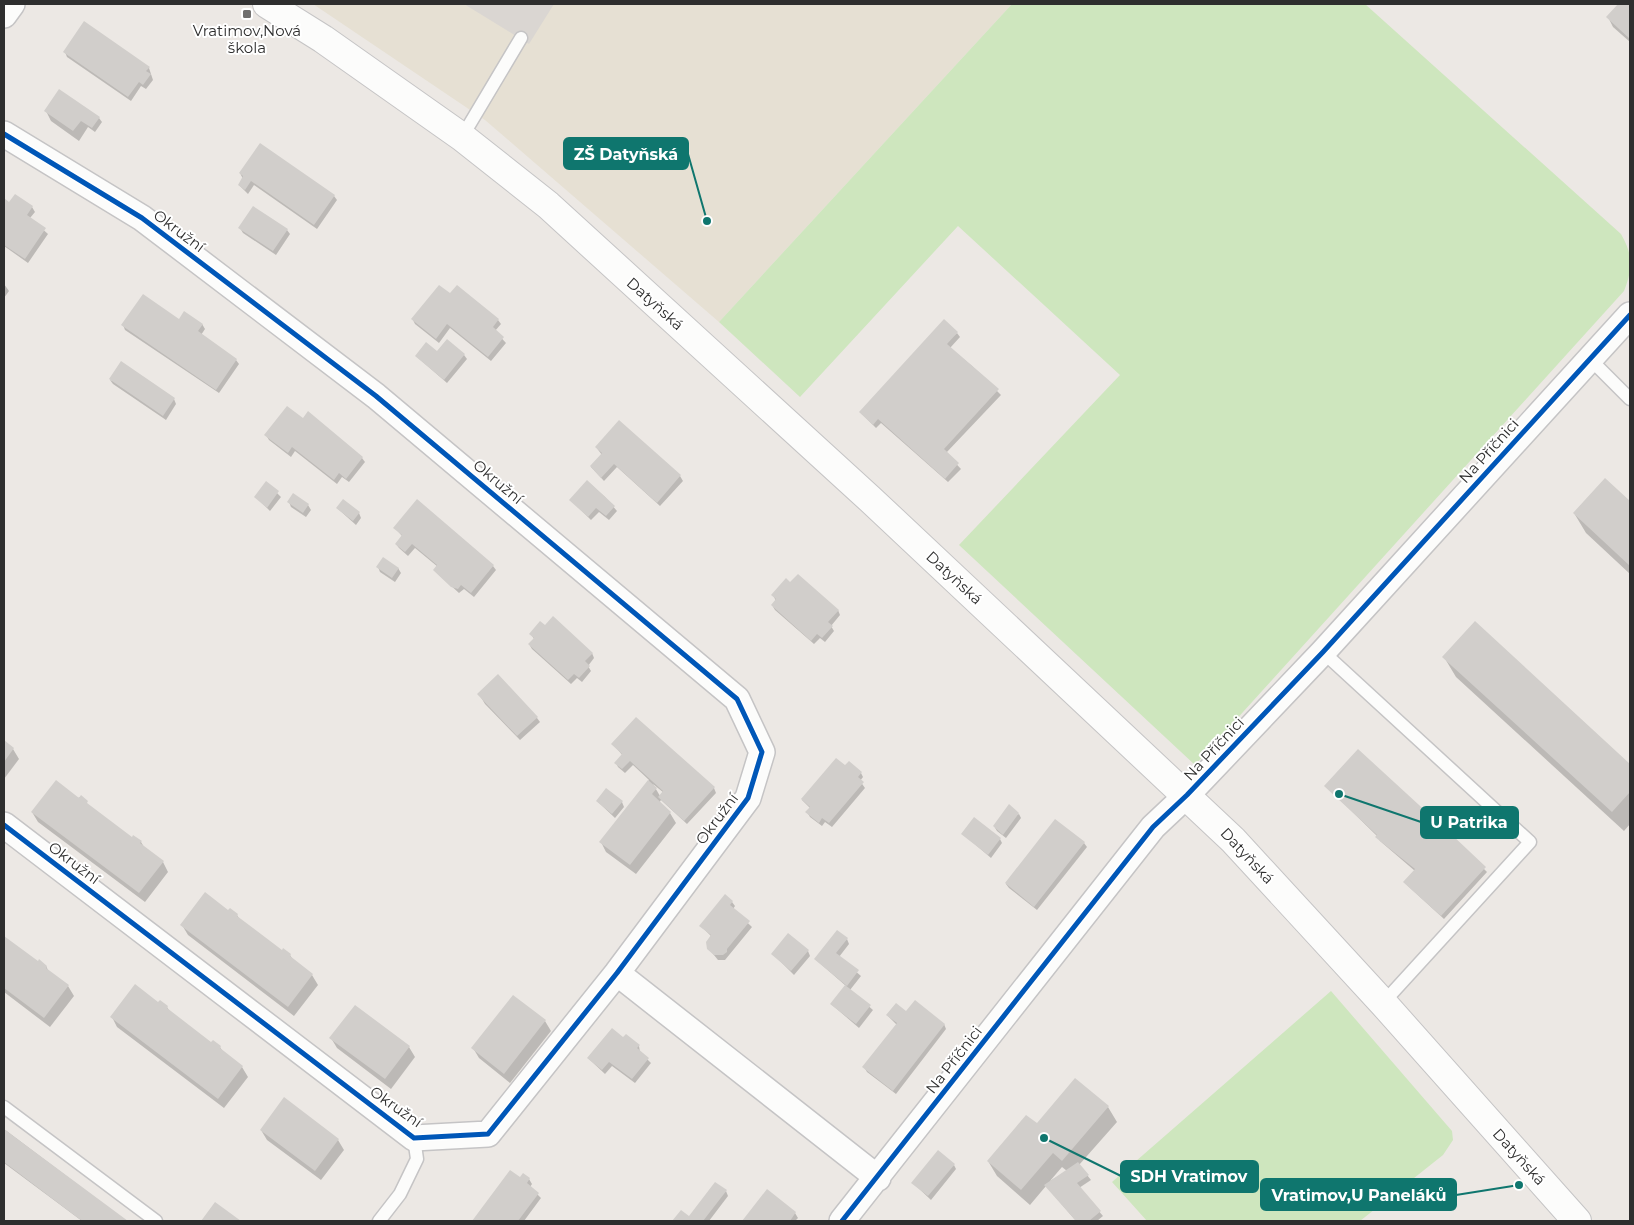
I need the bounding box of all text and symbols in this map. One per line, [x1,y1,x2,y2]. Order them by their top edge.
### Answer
marker: Vratimov,Nová škola [241,8,253,20]
place label: Vratimov,Nová škola [193,21,301,57]
callout: ZŠ Datyňská [564,138,688,169]
text: ZŠ Datyňská [574,145,678,164]
street label: Okružní [150,205,209,257]
street label: Datyňská [623,273,688,334]
street label: Na Příčnici [1455,414,1523,487]
street label: Okružní [469,455,528,509]
street label: Datyňská [922,547,986,608]
street label: Na Příčnici [1179,713,1248,785]
street label: Okružní [691,789,743,848]
callout: U Patrika [1421,807,1518,838]
text: U Patrika [1430,813,1508,832]
street label: Datyňská [1217,824,1278,888]
street label: Okružní [45,837,104,889]
street label: Na Příčnici [921,1022,986,1097]
street label: Okružní [367,1082,427,1132]
street label: Datyňská [1489,1124,1550,1189]
callout: SDH Vratimov [1121,1161,1258,1192]
text: SDH Vratimov [1131,1167,1248,1186]
callout: Vratimov,U Paneláků [1261,1179,1456,1210]
text: Vratimov,U Paneláků [1270,1186,1447,1205]

